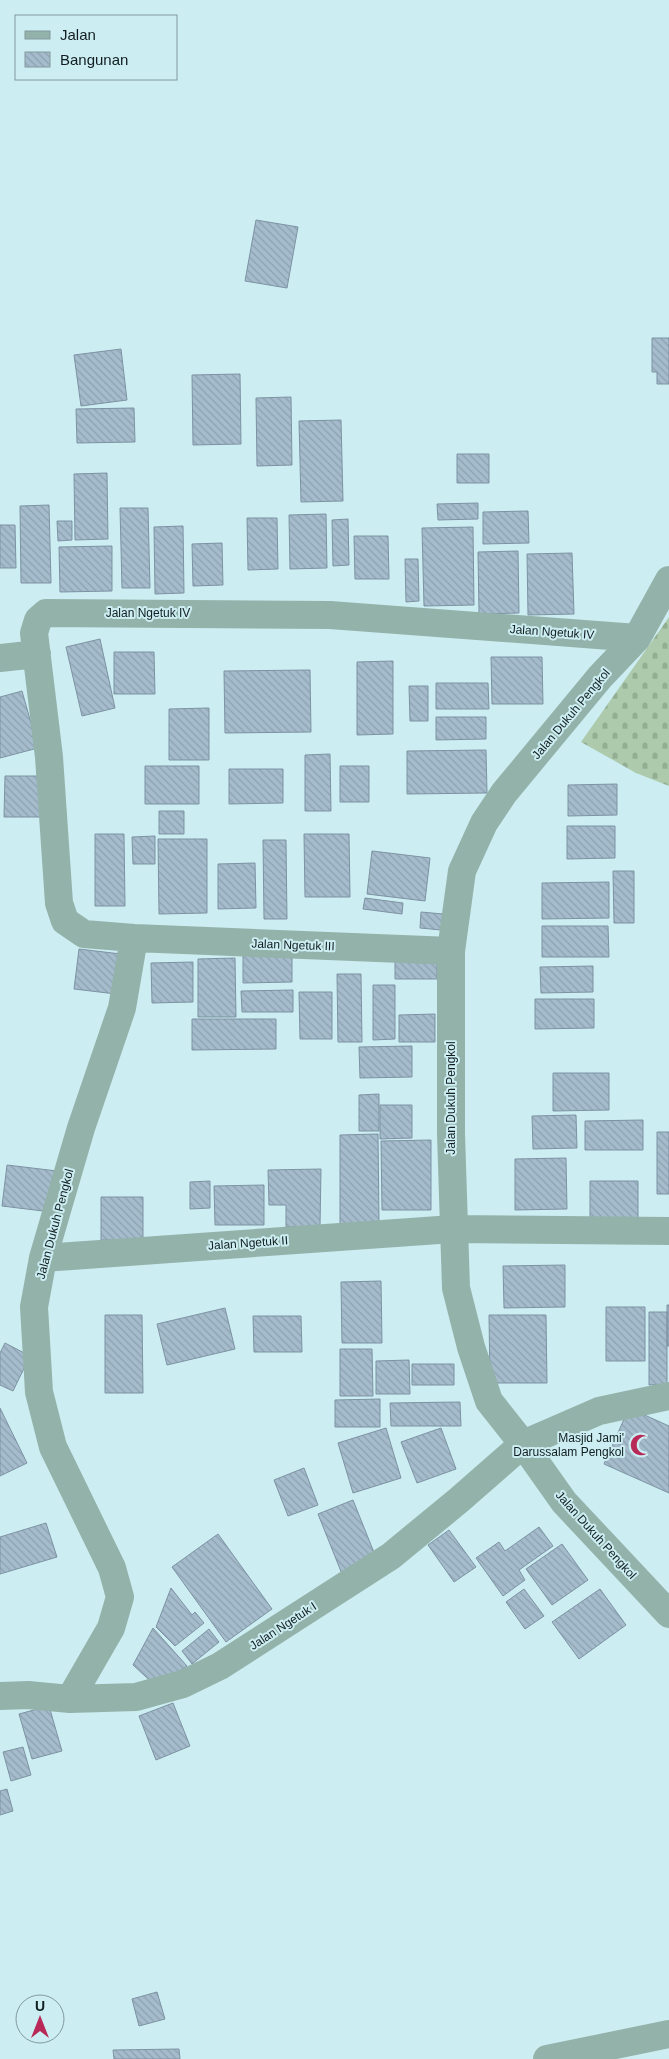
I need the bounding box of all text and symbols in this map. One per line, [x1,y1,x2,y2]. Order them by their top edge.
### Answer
legend [15,15,178,80]
text: Jalan [60,26,96,43]
text: Bangunan [60,51,128,68]
street label: Jalan Ngetuk IV [106,606,190,620]
street label: Jalan Ngetuk IV [509,622,595,642]
street label: Jalan Dukuh Pengkol [529,666,613,762]
street label: Jalan Ngetuk III [251,937,335,953]
street label: Jalan Dukuh Pengkol [444,1041,458,1155]
street label: Jalan Dukuh Pengkol [34,1167,76,1281]
street label: Jalan Ngetuk II [208,1233,288,1253]
place label: Masjid Jami' Darussalam Pengkol [513,1431,624,1459]
mosque icon: Masjid Jami' Darussalam Pengkol [628,1432,654,1458]
street label: Jalan Dukuh Pengkol [553,1488,639,1582]
street label: Jalan Ngetuk I [247,1599,319,1653]
north arrow [15,1994,65,2044]
text: U [35,1998,45,2014]

